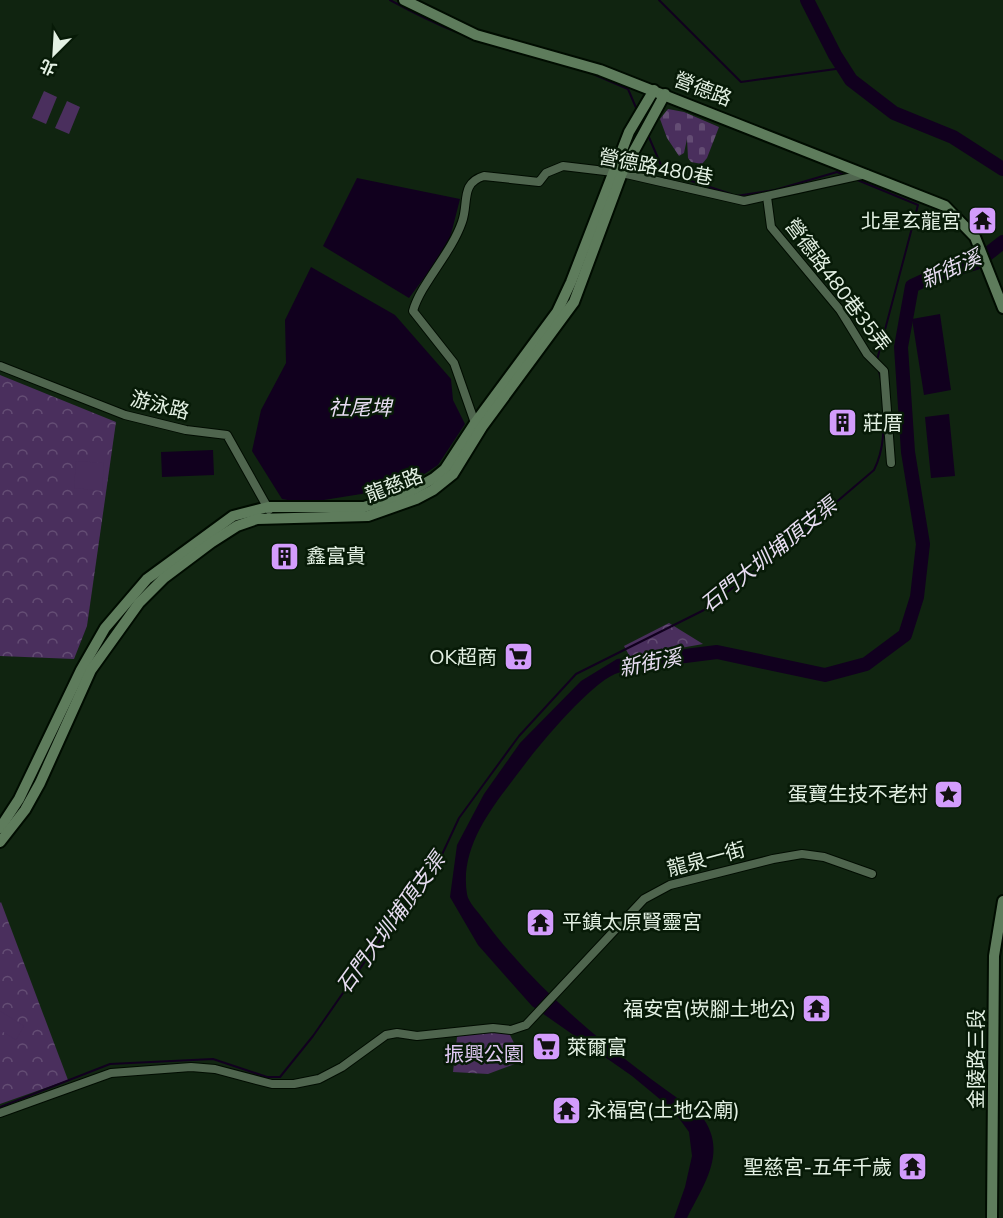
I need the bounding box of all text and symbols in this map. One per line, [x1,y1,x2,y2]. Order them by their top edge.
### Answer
north arrow [24,24,84,84]
text: 北 [37,53,60,80]
street label: 營德路 [670,66,736,113]
street label: 營德路480巷 [596,143,715,192]
temple icon: 北星玄龍宮 [966,205,998,237]
place label: 北星玄龍宮 [861,208,961,235]
street label: 營德路480巷35弄 [779,213,897,357]
water label: 新街溪 [917,242,988,295]
street label: 游泳路 [128,385,192,426]
water label: 社尾埤 [329,394,394,422]
building icon: 莊厝 [826,407,858,439]
place label: 莊厝 [863,410,903,437]
street label: 龍慈路 [361,462,427,509]
water label: 石門大圳埔頂支渠 [695,489,845,619]
building icon: 鑫富貴 [269,540,301,572]
place label: 鑫富貴 [306,543,366,570]
supermarket icon: OK超商 [502,641,534,673]
water label: 新街溪 [616,643,687,683]
place label: OK超商 [429,644,497,671]
place icon: 蛋寶生技不老村 [933,778,965,810]
place label: 蛋寶生技不老村 [788,781,928,808]
street label: 龍泉一街 [664,836,748,883]
water label: 石門大圳埔頂支渠 [330,844,453,999]
temple icon: 平鎮太原賢靈宮 [525,906,557,938]
place label: 平鎮太原賢靈宮 [562,909,702,936]
temple icon: 福安宮(崁腳土地公) [801,993,833,1025]
place label: 福安宮(崁腳土地公) [623,996,796,1023]
street label: 金陵路三段 [963,1009,990,1109]
supermarket icon: 萊爾富 [530,1031,562,1063]
place label: 萊爾富 [567,1034,627,1061]
park label: 振興公園 [444,1041,524,1068]
temple icon: 永福宮(土地公廟) [550,1094,582,1126]
place label: 永福宮(土地公廟) [587,1097,740,1124]
temple icon: 聖慈宮-五年千歲 [897,1151,929,1183]
place label: 聖慈宮-五年千歲 [744,1154,892,1181]

